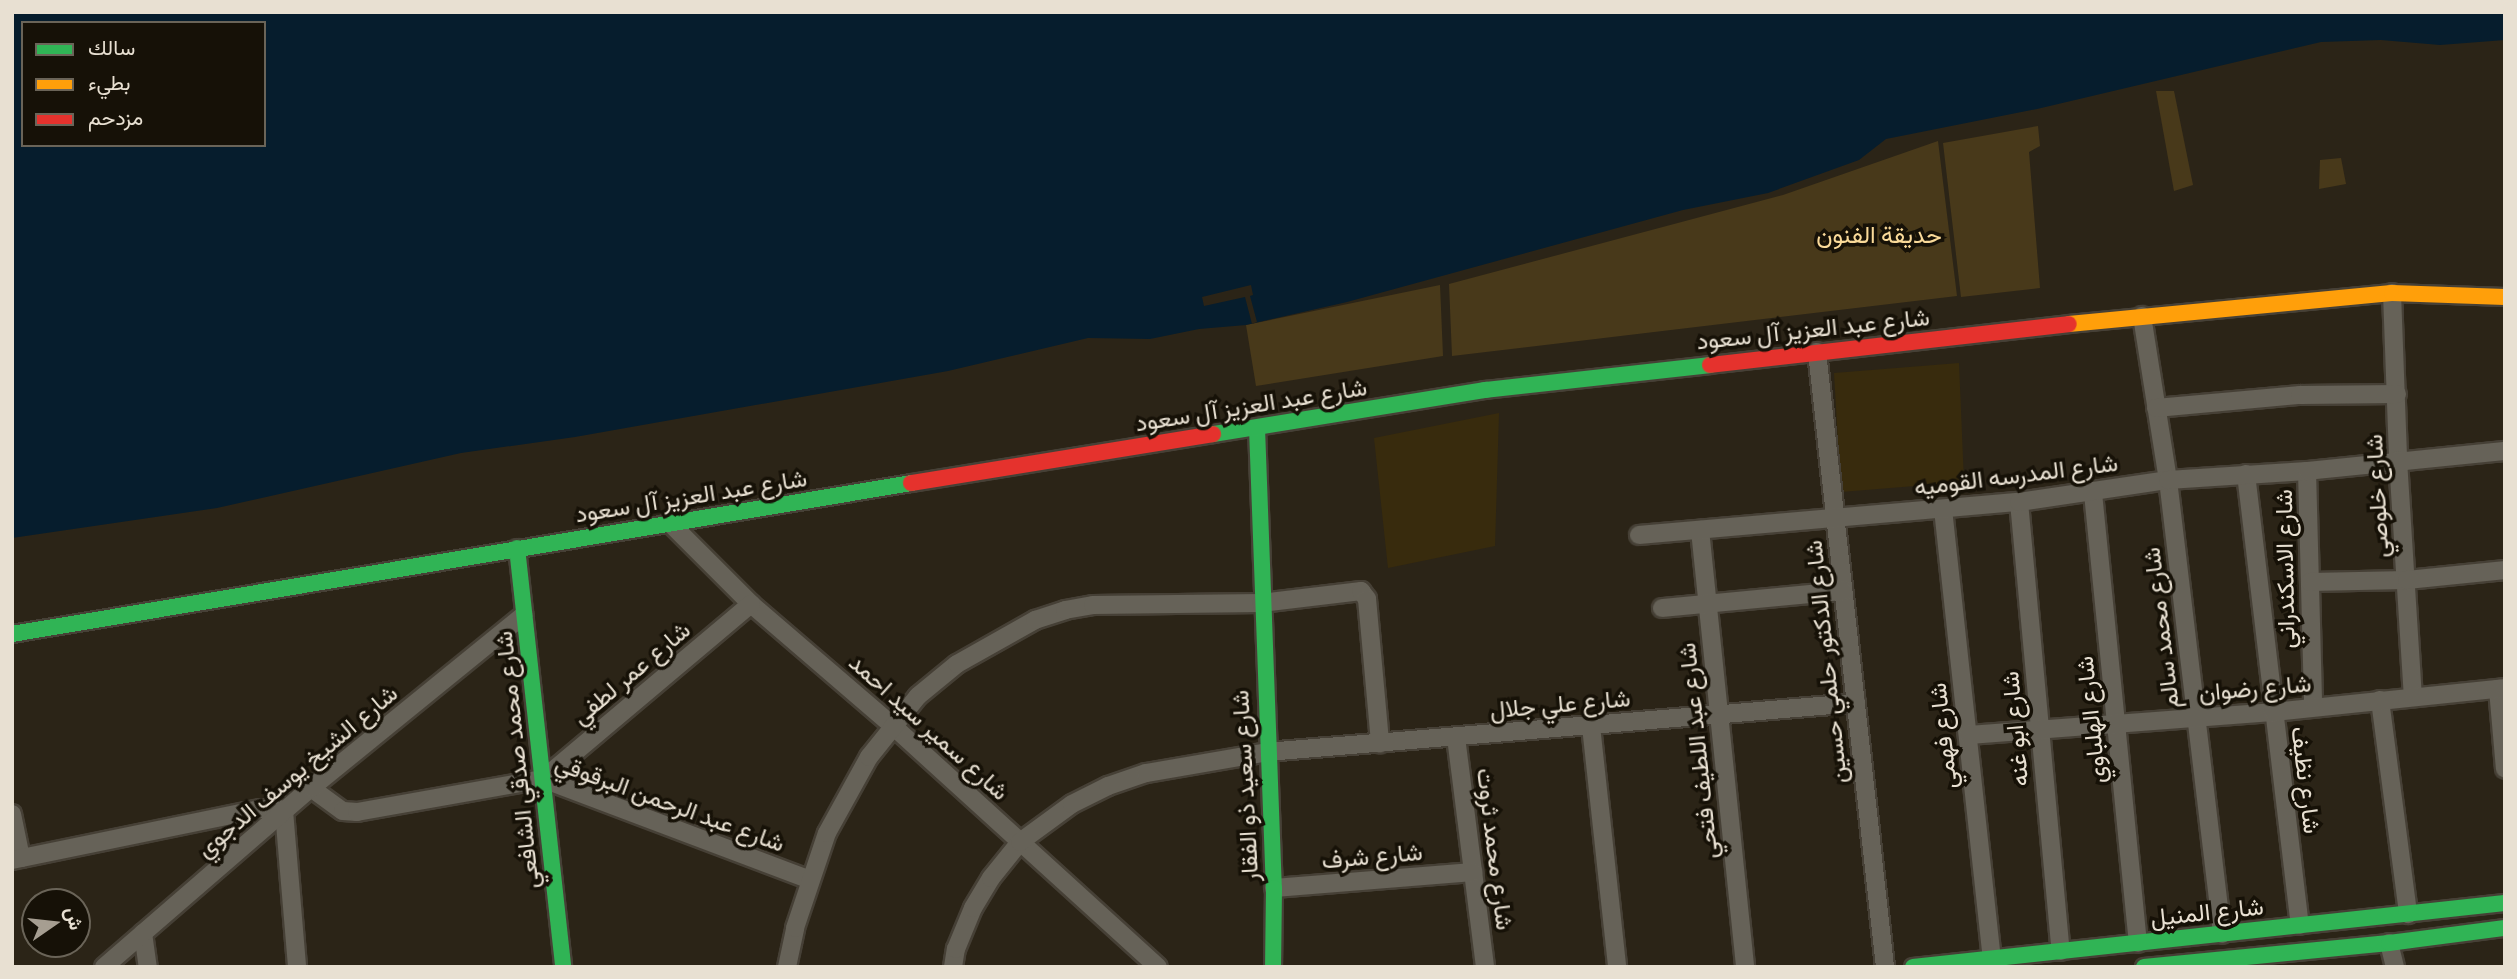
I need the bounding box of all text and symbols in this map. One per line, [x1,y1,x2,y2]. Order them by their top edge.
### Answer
legend [21,21,266,147]
text: سالك [88,33,135,62]
text: بطيء [88,68,131,97]
text: مزدحم [88,103,143,132]
park label: حديقة الفنون [1816,221,1942,249]
street label: شارع عبد العزيز آل سعود [1695,302,1931,356]
street label: شارع عبد العزيز آل سعود [1133,372,1369,438]
street label: شارع خلوصي [2359,433,2395,559]
street label: شارع المدرسه القوميه [1913,448,2119,502]
street label: شارع عبد العزيز آل سعود [573,463,809,529]
street label: شارع الاسكندراني [2269,489,2301,649]
street label: شارع الدكتور حلمي حسين [1799,539,1853,785]
street label: شارع محمد سالم [2137,546,2185,710]
street label: شارع عمر لطفي [566,615,696,731]
street label: شارع محمد صدقي الشافعي [489,630,545,890]
street label: شارع عبد اللطيف فتحي [1672,642,1724,860]
street label: شارع سمير سيد احمد [843,648,1015,806]
street label: شارع الهلباوي [2070,655,2112,785]
street label: شارع رضوان [2198,669,2312,707]
street label: شارع ابو غنه [1996,670,2034,788]
street label: شارع الشيخ يوسف الدجوي [191,678,403,864]
street label: شارع فهمي [1923,682,1963,790]
street label: شارع علي جلال [1489,684,1631,724]
street label: شارع سعيد ذو الفقار [1226,689,1264,883]
street label: شارع نظيف [2285,725,2327,835]
street label: شارع عبد الرحمن البرقوقي [551,748,789,858]
street label: شارع محمد ثروت [1471,766,1519,932]
street label: شارع شرف [1320,837,1424,875]
north arrow [21,888,91,958]
street label: شارع المنيل [2149,892,2265,932]
text: ش [59,904,90,933]

